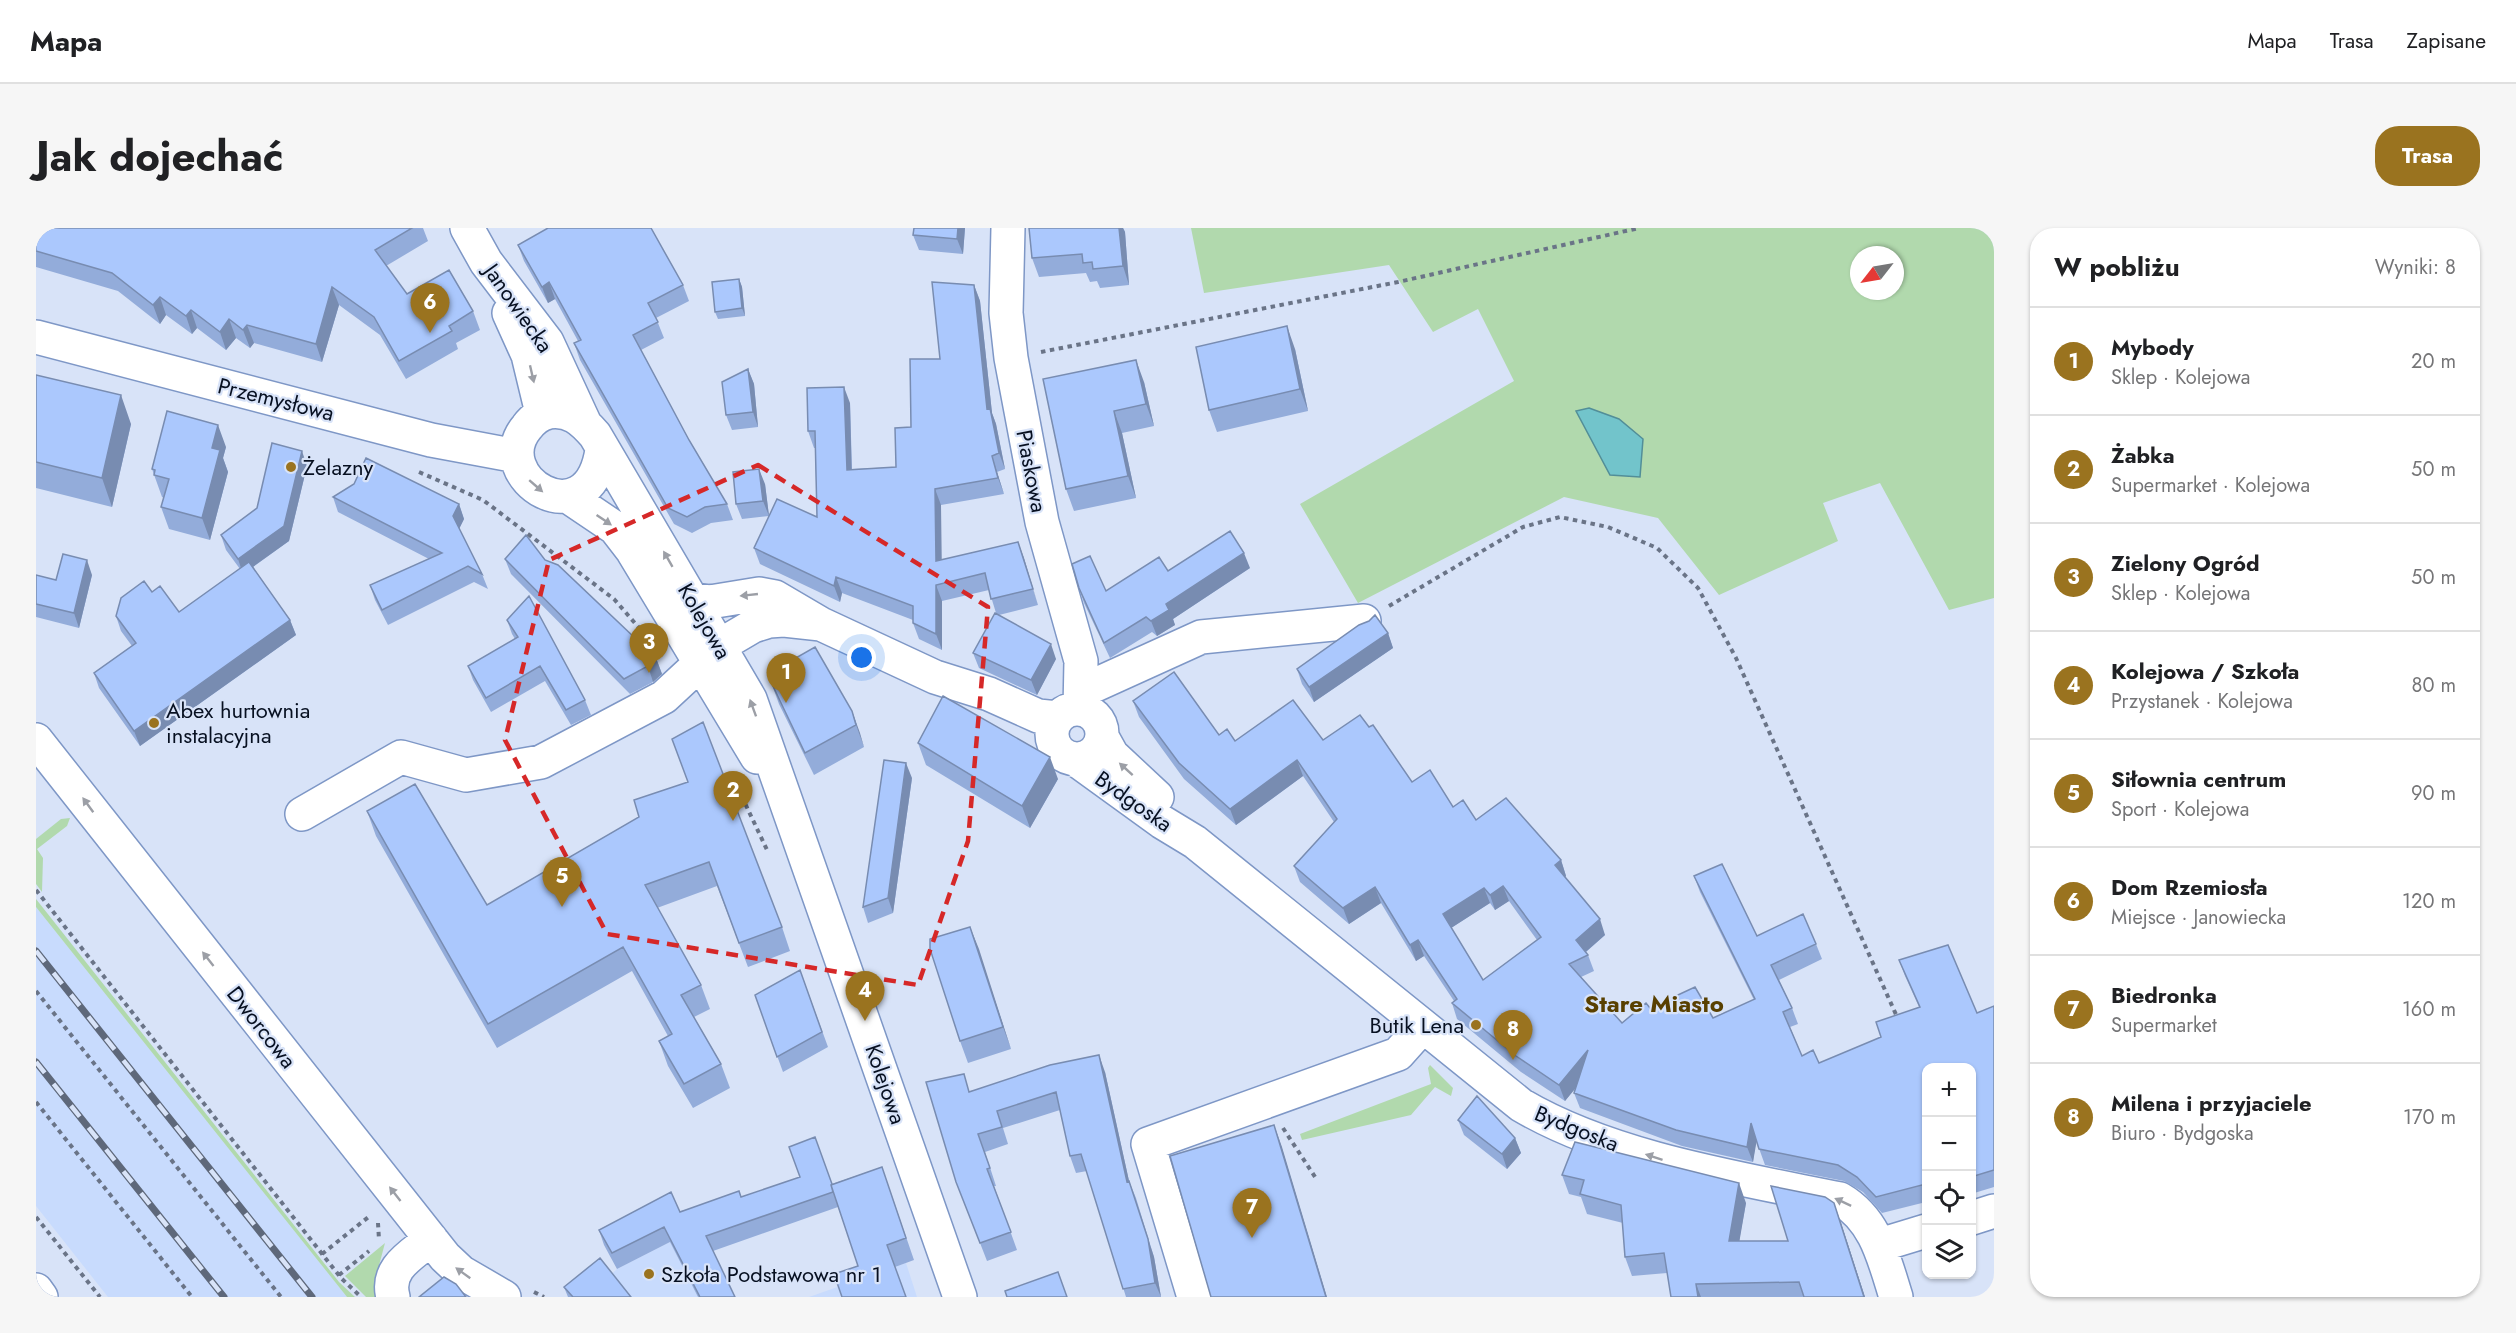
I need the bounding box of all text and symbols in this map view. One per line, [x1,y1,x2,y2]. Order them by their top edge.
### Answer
text: Mapa [30,21,102,62]
text: Mapa [2247,26,2297,56]
text: Trasa [2330,26,2374,56]
text: Zapisane [2407,26,2486,56]
text: Jak dojechać [36,126,284,187]
button: Trasa [2375,126,2480,186]
north arrow [1850,246,1904,300]
text: W pobliżu [2054,248,2180,286]
text: Wyniki: 8 [2375,253,2456,282]
street label: Janowiecka [475,255,561,359]
pin: 6 [410,284,450,333]
text: Mybody [2111,331,2194,363]
text: 1 [2068,347,2079,376]
text: 20 m [2411,347,2456,376]
text: Sklep · Kolejowa [2111,363,2250,392]
one-way arrow [528,365,538,383]
street label: Przemysłowa [214,369,338,429]
street label: Piaskowa [1008,427,1056,515]
text: Żabka [2111,439,2175,471]
place label: Żelazny [303,451,374,483]
text: 2 [2067,455,2080,484]
text: 50 m [2411,455,2456,484]
marker: Żelazny [284,460,298,474]
text: Supermarket · Kolejowa [2111,471,2310,500]
one-way arrow [528,479,543,493]
one-way arrow [595,514,611,526]
text: Zielony Ogród [2111,547,2260,579]
one-way arrow [663,550,673,567]
text: 3 [2067,563,2080,592]
text: 50 m [2411,563,2456,592]
street label: Kolejowa [670,577,740,665]
text: Sklep · Kolejowa [2111,579,2250,608]
one-way arrow [740,590,759,600]
pin: 3 [630,624,668,673]
your location [847,643,876,672]
pin: 1 [766,654,806,703]
text: Kolejowa / Szkoła [2111,655,2299,687]
text: 4 [2067,671,2080,700]
text: 80 m [2411,671,2456,700]
text: Przystanek · Kolejowa [2111,687,2293,716]
place label: Abex hurtownia instalacyjna [166,694,310,751]
one-way arrow [748,699,758,717]
marker: Abex hurtownia instalacyjna [147,716,161,730]
street label: Bydgoska [1089,763,1179,839]
one-way arrow [1119,763,1134,776]
text: Siłownia centrum [2111,763,2286,795]
pin: 2 [714,772,752,821]
text: 5 [2067,779,2080,808]
text: 90 m [2411,779,2456,808]
text: Sport · Kolejowa [2111,795,2249,824]
one-way arrow [82,798,94,814]
pin: 5 [542,858,582,907]
text: Dom Rzemiosła [2111,871,2268,903]
text: 6 [2067,887,2080,916]
text: 120 m [2402,887,2456,916]
text: Miejsce · Janowiecka [2111,903,2286,932]
one-way arrow [203,951,215,966]
pin: 4 [846,972,884,1021]
street label: Dworcowa [220,979,304,1075]
text: Biedronka [2111,979,2217,1011]
district label: Stare Miasto [1584,986,1724,1021]
text: 7 [2067,995,2080,1024]
text: 160 m [2402,995,2456,1024]
place label: Butik Lena [1370,1009,1464,1041]
pin: 8 [1494,1010,1532,1060]
text: Supermarket [2111,1011,2217,1040]
marker: Butik Lena [1469,1018,1483,1032]
street label: Kolejowa [857,1040,915,1128]
map controls [1922,1063,1976,1279]
button: + [1922,1063,1976,1117]
text: Milena i przyjaciele [2111,1087,2312,1119]
street label: Bydgoska [1530,1097,1624,1159]
text: 8 [2067,1103,2080,1132]
text: 170 m [2403,1103,2456,1132]
button: − [1922,1117,1976,1171]
text: Biuro · Bydgoska [2111,1119,2254,1148]
one-way arrow [1645,1152,1663,1161]
button: locate [1922,1171,1976,1225]
one-way arrow [389,1186,401,1201]
pin: 7 [1232,1188,1272,1238]
one-way arrow [1834,1197,1851,1206]
button: layers [1922,1225,1976,1279]
place label: Szkoła Podstawowa nr 1 [661,1258,881,1290]
one-way arrow [456,1267,472,1279]
marker: Szkoła Podstawowa nr 1 [642,1267,656,1281]

